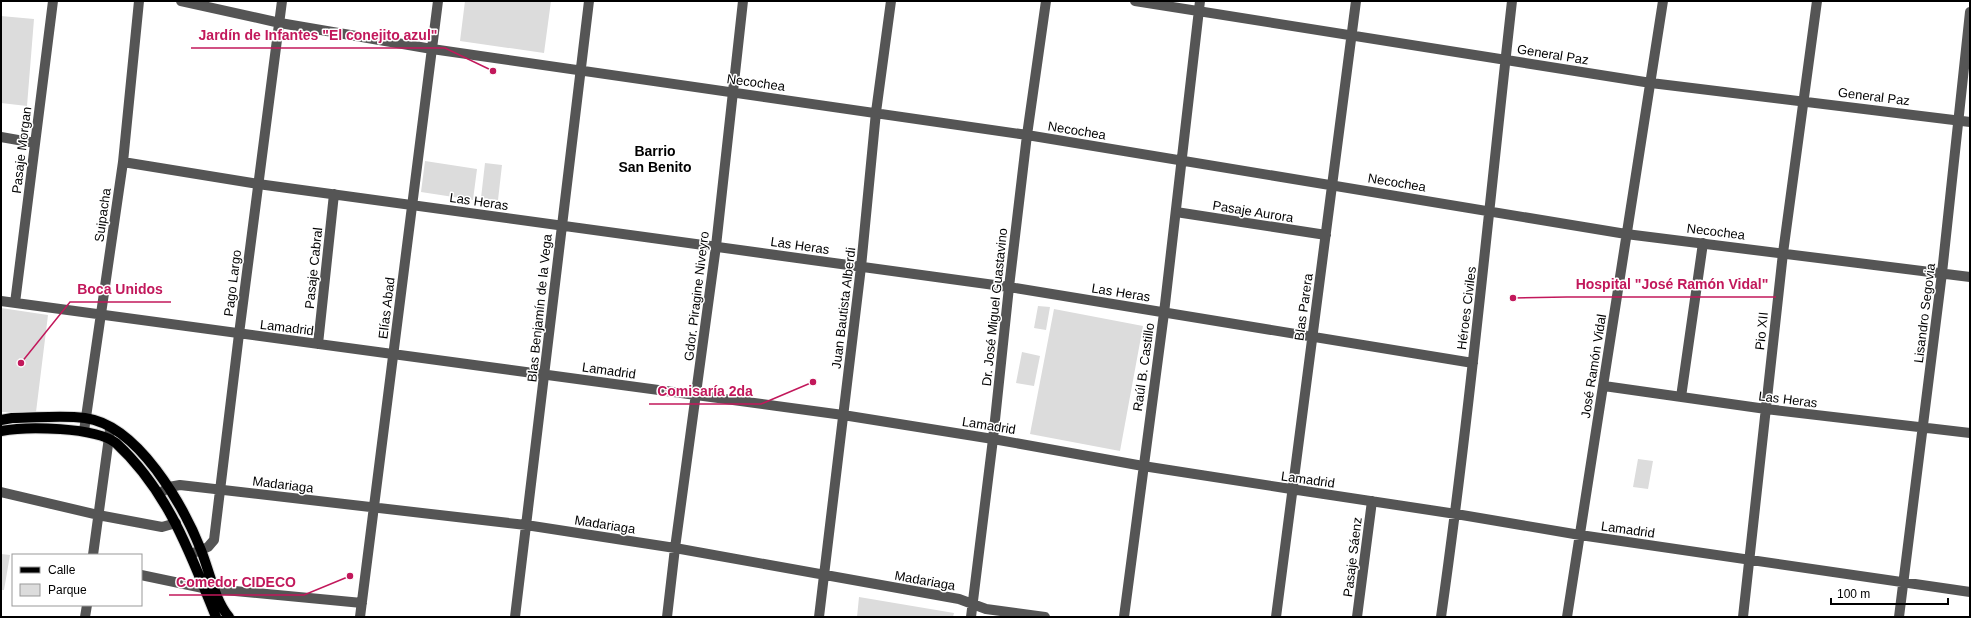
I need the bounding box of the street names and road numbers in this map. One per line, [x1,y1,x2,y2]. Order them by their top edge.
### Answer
street label: General Paz [1516,41,1590,68]
street label: Necochea [726,71,787,94]
street label: General Paz [1837,85,1911,108]
street label: Pasaje Morgan [9,106,34,194]
street label: Necochea [1047,119,1108,143]
street label: Necochea [1367,171,1428,195]
street label: Suipacha [91,186,114,243]
street label: Las Heras [449,190,510,213]
street label: Pasaje Aurora [1211,198,1295,225]
street label: Necochea [1686,220,1747,243]
street label: Pasaje Cabral [302,227,325,309]
street label: Dr. José Miguel Guastavino [979,227,1010,387]
street label: Gdor. Piragine Niveyro [681,230,712,362]
street label: Blas Benjamín de la Vega [524,232,555,383]
street label: Las Heras [770,234,831,257]
street label: Juan Bautista Alberdi [829,246,858,370]
street label: Pago Largo [221,249,244,317]
street label: Lisandro Segovia [1911,262,1938,364]
street label: Héroes Civiles [1454,265,1479,351]
street label: Blas Parera [1291,272,1316,342]
street label: Elías Abad [375,276,398,340]
street label: Las Heras [1090,280,1152,305]
street label: Pio XII [1752,311,1771,351]
street label: José Ramón Vidal [1578,313,1609,419]
street label: Lamadrid [259,317,315,338]
street label: Raúl B. Castillo [1130,322,1157,412]
street label: Lamadrid [581,359,637,382]
street label: Las Heras [1758,388,1819,411]
street label: Lamadrid [961,414,1017,437]
street label: Lamadrid [1280,468,1336,491]
street label: Madariaga [252,473,315,496]
street label: Madariaga [573,512,637,537]
street label: Pasaje Sáenz [1340,516,1365,598]
street label: Lamadrid [1600,518,1656,541]
street label: Madariaga [893,568,957,593]

